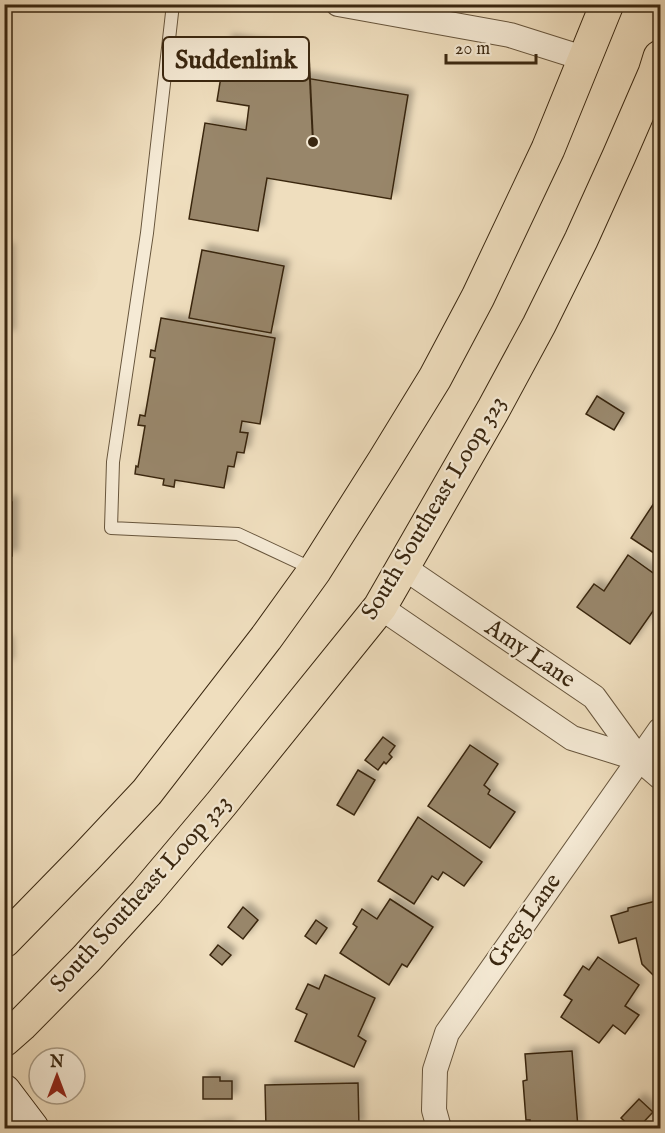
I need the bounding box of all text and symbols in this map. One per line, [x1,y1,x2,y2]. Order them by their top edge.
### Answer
scale bar [446,27,536,65]
callout: Suddenlink [163,37,309,81]
text: 20 m [455,38,490,61]
text: Suddenlink [175,44,298,77]
street label: South Southeast Loop 323 [355,390,513,626]
street label: Amy Lane [478,612,581,696]
street label: South Southeast Loop 323 [44,788,238,1000]
street label: Greg Lane [481,868,569,974]
north arrow [27,1046,87,1106]
text: N [49,1053,64,1073]

